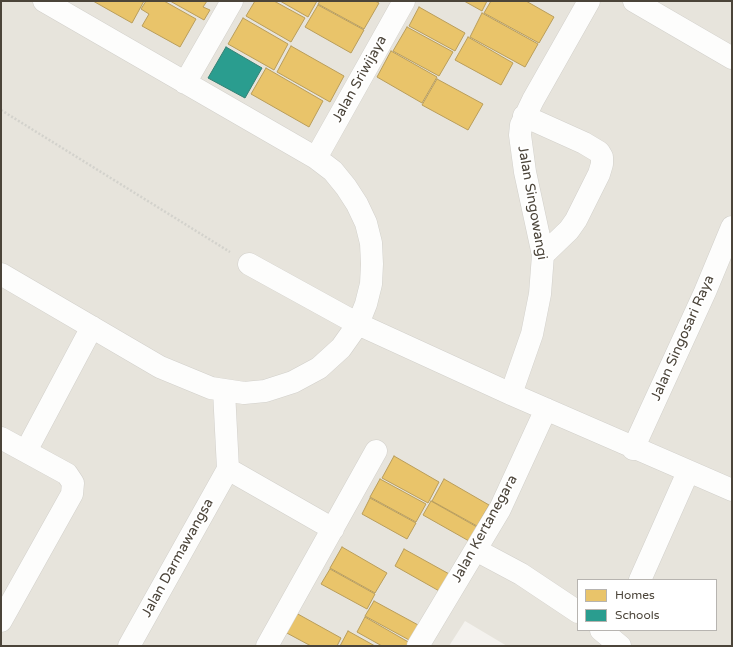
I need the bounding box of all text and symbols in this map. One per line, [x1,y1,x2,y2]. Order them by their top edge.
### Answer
street label: Jalan Sriwijaya [329,33,391,125]
street label: Jalan Singowangi [514,145,550,261]
street label: Jalan Singosari Raya [648,273,718,403]
street label: Jalan Kertanegara [449,472,521,586]
street label: Jalan Darmawangsa [138,496,218,620]
legend [577,579,717,631]
text: Homes [615,588,655,602]
text: Schools [615,608,659,622]

